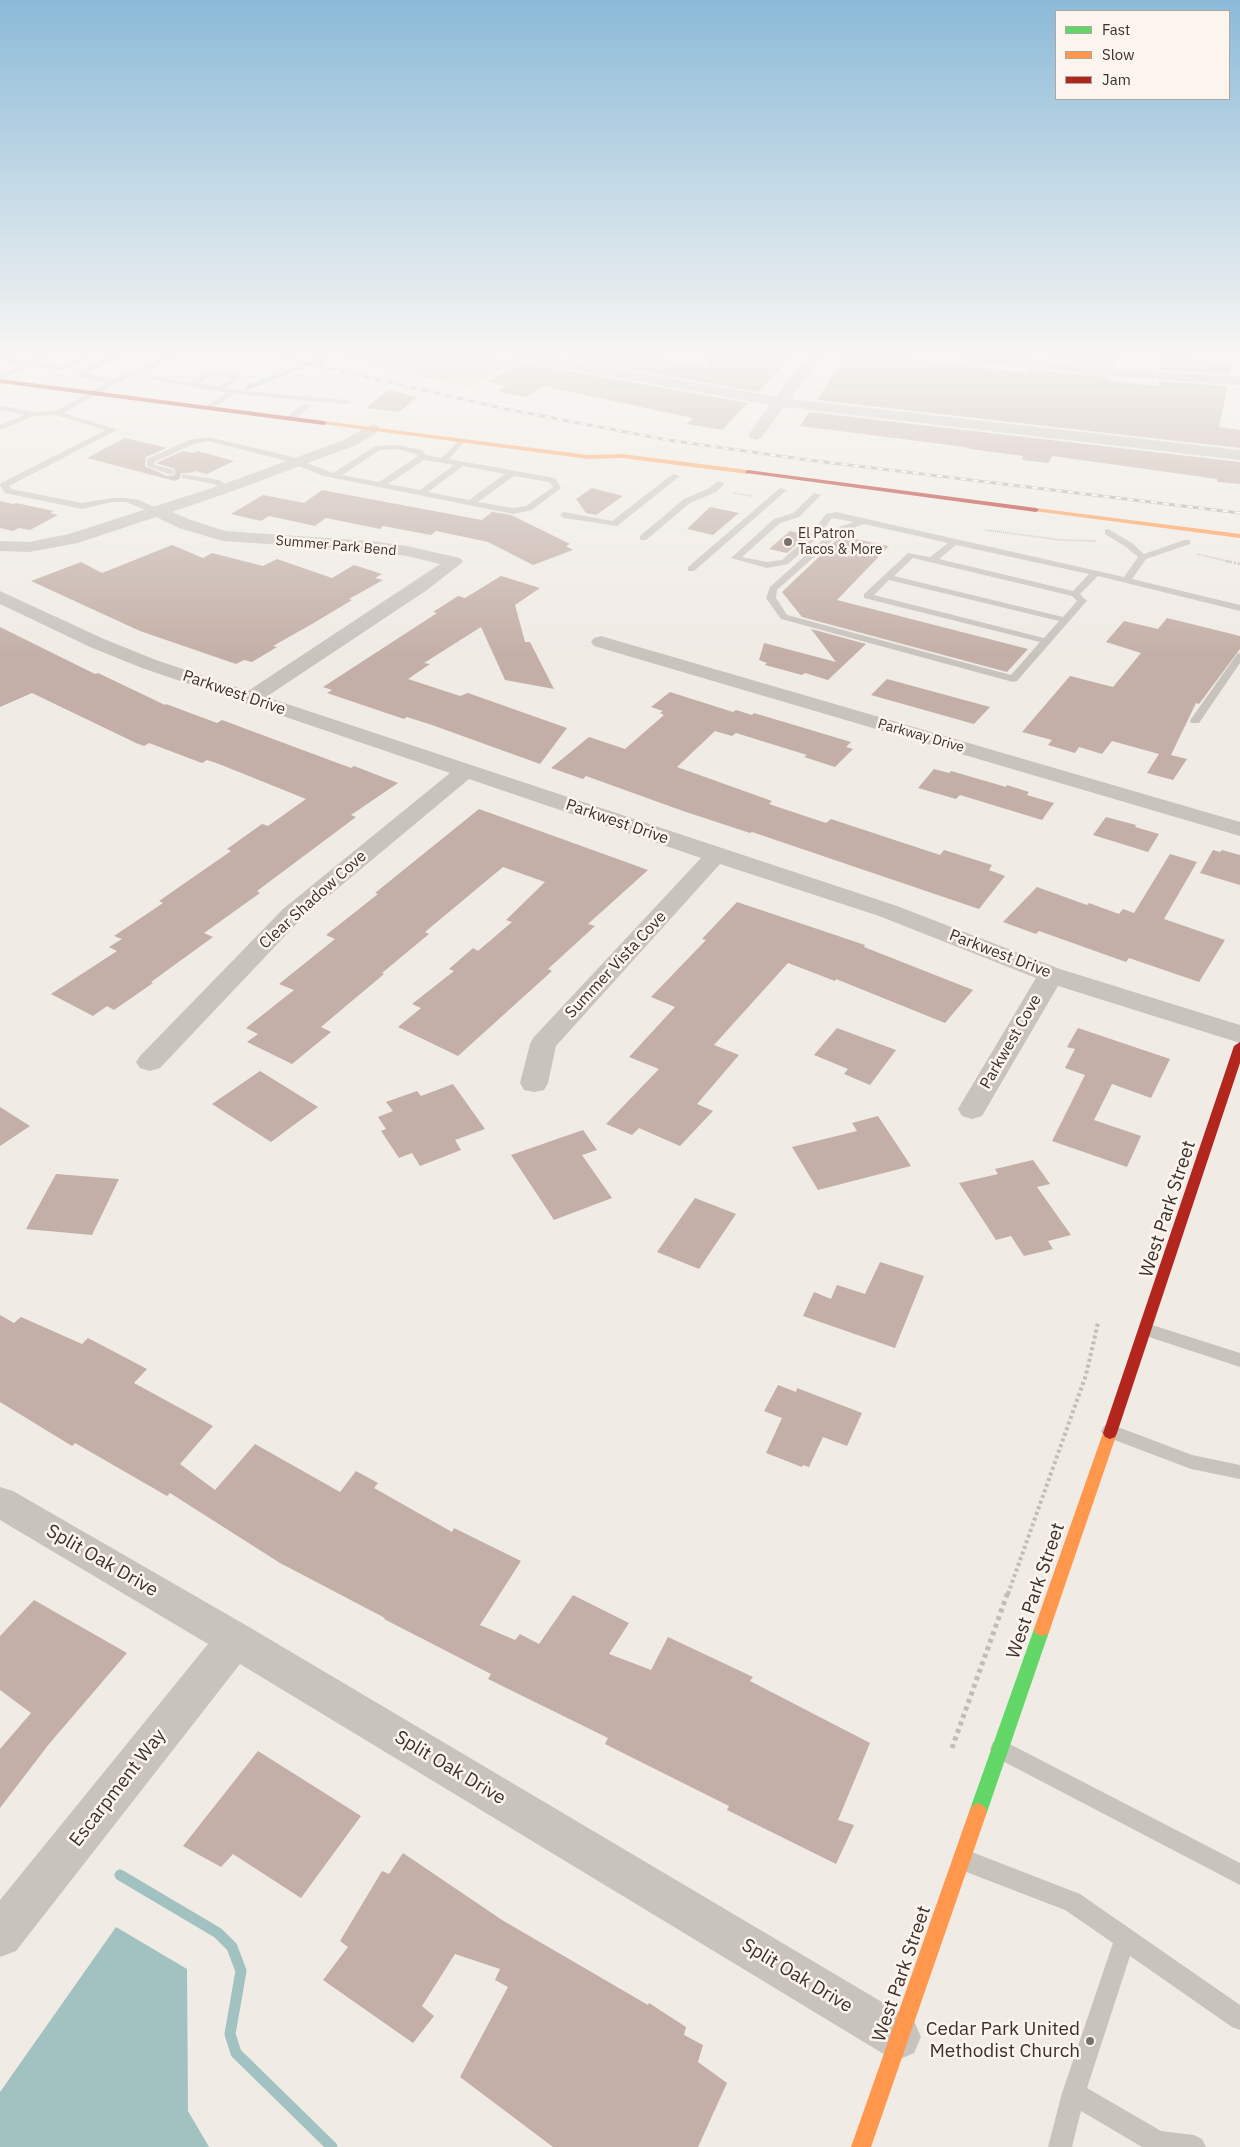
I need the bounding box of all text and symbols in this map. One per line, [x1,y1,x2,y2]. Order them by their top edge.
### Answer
legend [1055,10,1230,100]
text: Fast [1102,20,1130,39]
text: Slow [1102,45,1135,64]
text: Jam [1102,70,1131,89]
place label: El Patron Tacos & More [798,526,882,558]
street label: Summer Park Bend [275,532,397,560]
marker: El Patron Tacos & More [782,536,794,548]
street label: Parkwest Drive [180,666,288,720]
street label: Parkway Drive [876,716,966,756]
street label: Parkwest Drive [563,795,671,849]
street label: Clear Shadow Cove [255,847,371,953]
street label: Summer Vista Cove [561,907,671,1023]
street label: Parkwest Drive [946,926,1054,982]
street label: Parkwest Cove [976,991,1046,1093]
street label: West Park Street [1135,1138,1201,1280]
street label: Split Oak Drive [42,1520,162,1602]
street label: West Park Street [1002,1520,1070,1662]
street label: Escarpment Way [65,1725,171,1851]
street label: Split Oak Drive [390,1726,510,1810]
street label: West Park Street [868,1903,936,2045]
street label: Split Oak Drive [737,1934,857,2018]
place label: Cedar Park United Methodist Church [926,2019,1080,2063]
marker: Cedar Park United Methodist Church [1084,2035,1096,2047]

